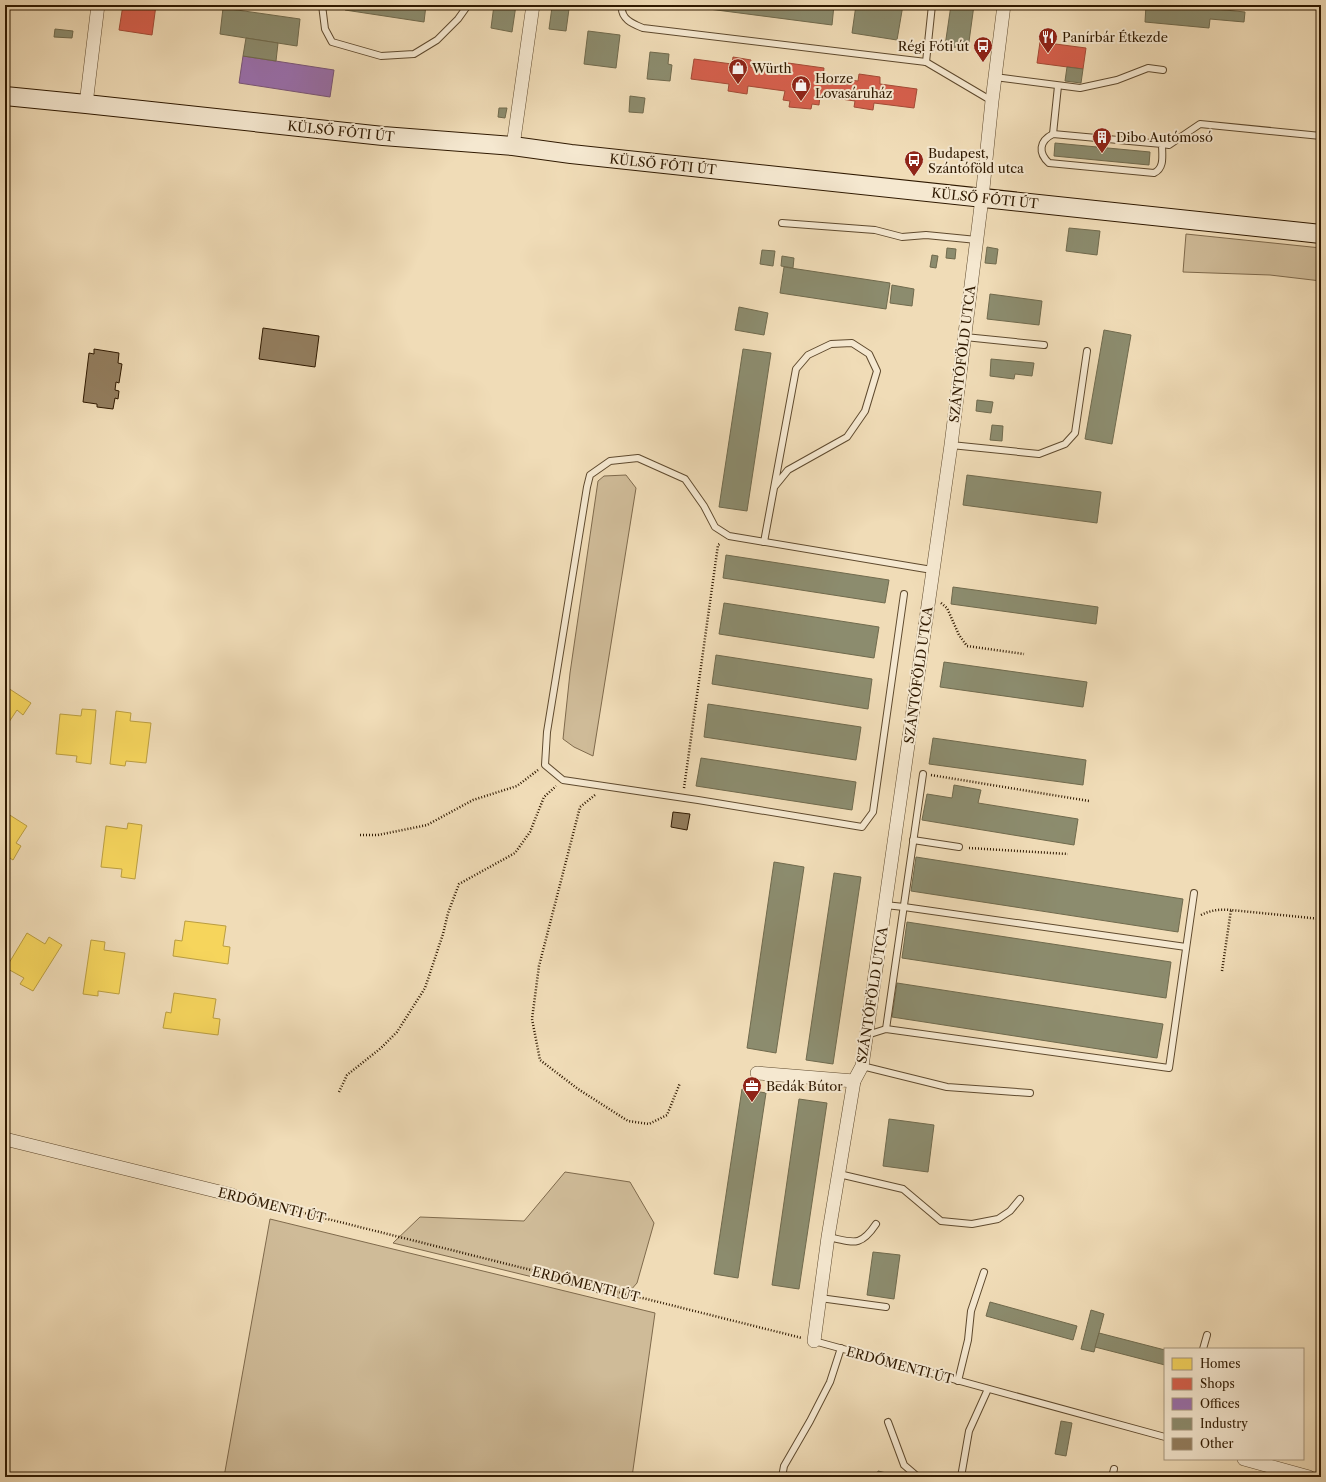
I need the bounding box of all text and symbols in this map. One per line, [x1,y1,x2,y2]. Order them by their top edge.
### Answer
restaurant icon: Panírbár Étkezde [1037,26,1059,54]
place label: Panírbár Étkezde [1062,29,1168,45]
bus stop icon: Régi Fóti út [972,35,994,63]
place label: Régi Fóti út [898,38,969,54]
shop icon: Würth [727,57,749,85]
place label: Würth [751,60,792,76]
place label: Horze Lovasáruház [815,70,893,101]
shop icon: Horze Lovasáruház [790,74,812,102]
street label: KÜLSŐ FÓTI ÚT [287,117,396,145]
building icon: Dibo Autómosó [1091,126,1113,154]
place label: Dibo Autómosó [1116,129,1213,145]
place label: Budapest, Szántóföld utca [928,145,1024,176]
bus stop icon: Budapest, Szántóföld utca [903,149,925,177]
street label: KÜLSŐ FÓTI ÚT [609,150,718,178]
street label: KÜLSŐ FÓTI ÚT [931,184,1040,212]
street label: SZÁNTÓFÖLD UTCA [946,284,978,424]
street label: SZÁNTÓFÖLD UTCA [900,605,936,745]
street label: SZÁNTÓFÖLD UTCA [853,925,891,1065]
office icon: Bedák Bútor [741,1075,763,1103]
place label: Bedák Bútor [766,1078,843,1094]
street label: ERDŐMENTI ÚT [217,1184,328,1226]
street label: ERDŐMENTI ÚT [531,1263,642,1305]
street label: ERDŐMENTI ÚT [845,1343,956,1387]
legend [1164,1348,1304,1460]
text: Homes [1200,1356,1240,1371]
text: Shops [1200,1376,1235,1391]
text: Offices [1200,1396,1240,1411]
text: Industry [1200,1416,1248,1431]
text: Other [1200,1436,1234,1451]

